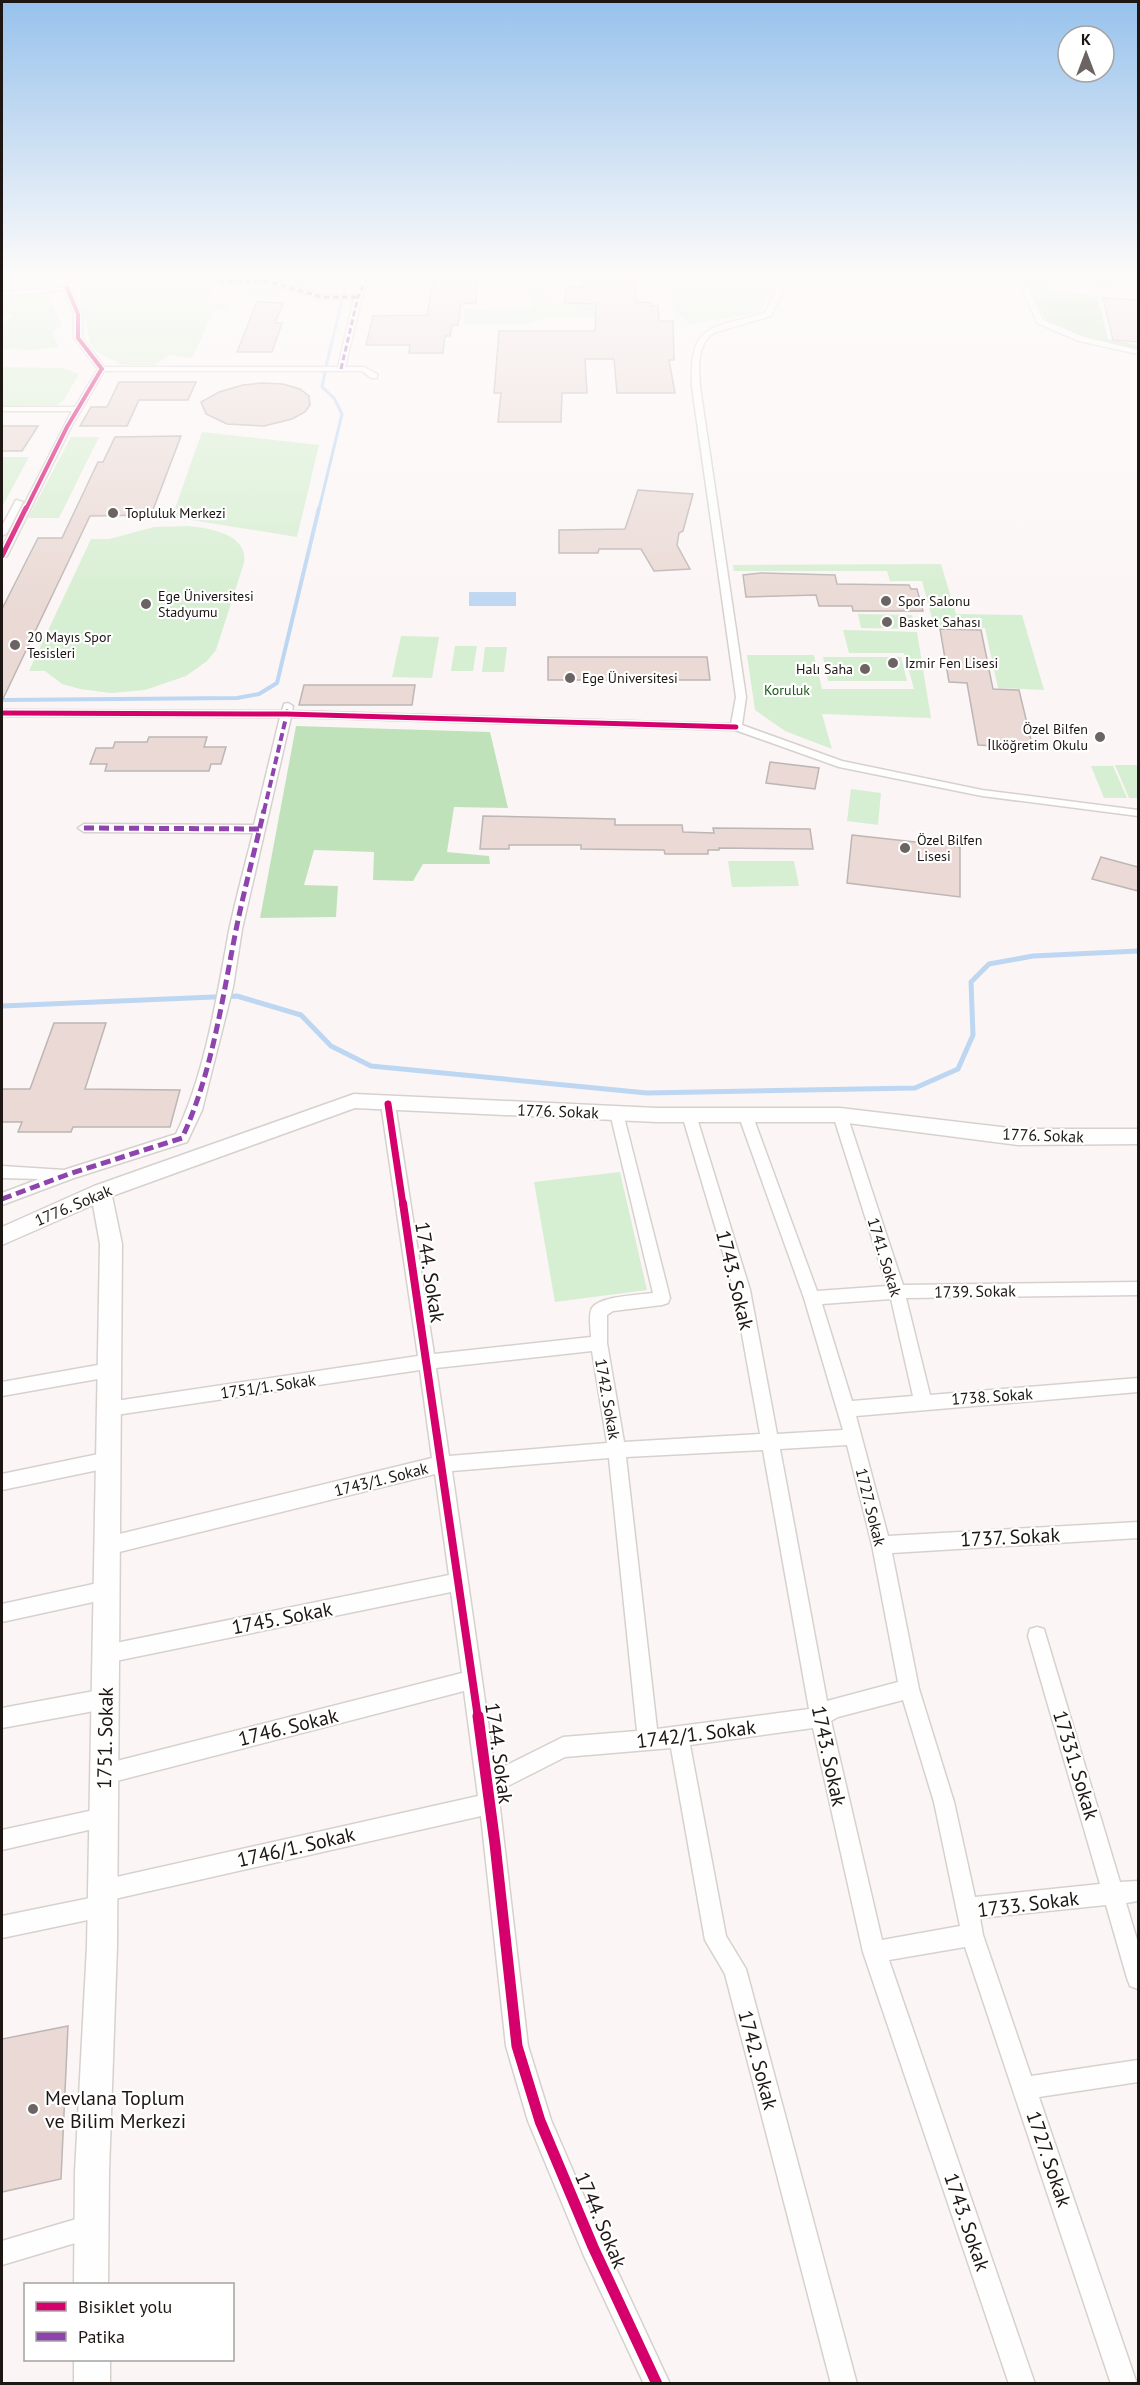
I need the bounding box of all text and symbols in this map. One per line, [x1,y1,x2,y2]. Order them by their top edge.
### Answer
north arrow [1056,24,1116,84]
text: K [1081,29,1091,49]
place label: Topluluk Merkezi [125,504,226,522]
marker: Topluluk Merkezi [106,506,120,520]
place label: Ege Üniversitesi Stadyumu [158,587,254,621]
place label: Spor Salonu [898,592,970,610]
marker: Spor Salonu [879,594,893,608]
marker: Ege Üniversitesi Stadyumu [139,597,153,611]
place label: Basket Sahası [899,613,981,631]
marker: Basket Sahası [880,615,894,629]
place label: 20 Mayıs Spor Tesisleri [27,628,111,662]
marker: 20 Mayıs Spor Tesisleri [8,638,22,652]
place label: İzmir Fen Lisesi [905,654,998,672]
marker: İzmir Fen Lisesi [886,656,900,670]
place label: Halı Saha [796,660,853,678]
marker: Halı Saha [858,662,872,676]
place label: Ege Üniversitesi [582,669,678,687]
marker: Ege Üniversitesi [563,671,577,685]
park label: Koruluk [764,681,810,699]
place label: Özel Bilfen İlköğretim Okulu [987,720,1088,754]
marker: Özel Bilfen İlköğretim Okulu [1093,730,1107,744]
place label: Özel Bilfen Lisesi [917,831,982,865]
marker: Özel Bilfen Lisesi [898,841,912,855]
street label: 1776. Sokak [517,1100,599,1122]
street label: 1776. Sokak [1002,1124,1084,1146]
street label: 1776. Sokak [32,1180,115,1230]
street label: 1741. Sokak [863,1215,907,1299]
street label: 1744. Sokak [409,1220,451,1325]
street label: 1743. Sokak [710,1227,760,1333]
street label: 1739. Sokak [934,1280,1016,1302]
street label: 1742. Sokak [591,1357,625,1441]
street label: 1751/1. Sokak [219,1369,317,1403]
street label: 1738. Sokak [951,1383,1034,1409]
street label: 1743/1. Sokak [332,1458,430,1500]
street label: 1727. Sokak [852,1466,890,1549]
street label: 1737. Sokak [959,1521,1061,1553]
street label: 1745. Sokak [229,1595,335,1641]
street label: 1751. Sokak [91,1686,119,1789]
street label: 1744. Sokak [479,1701,519,1806]
street label: 1746. Sokak [235,1702,341,1752]
street label: 1743. Sokak [806,1703,852,1809]
street label: 17331. Sokak [1047,1707,1105,1823]
street label: 1742/1. Sokak [635,1714,758,1754]
street label: 1746/1. Sokak [235,1821,358,1873]
street label: 1733. Sokak [976,1885,1081,1923]
street label: 1742. Sokak [732,2007,784,2113]
place label: Mevlana Toplum ve Bilim Merkezi [45,2085,186,2134]
marker: Mevlana Toplum ve Bilim Merkezi [26,2102,40,2116]
street label: 1727. Sokak [1020,2108,1078,2211]
street label: 1744. Sokak [569,2168,633,2272]
street label: 1743. Sokak [938,2170,996,2275]
legend [24,2283,234,2361]
text: Bisiklet yolu [78,2295,172,2318]
text: Patika [78,2325,125,2348]

